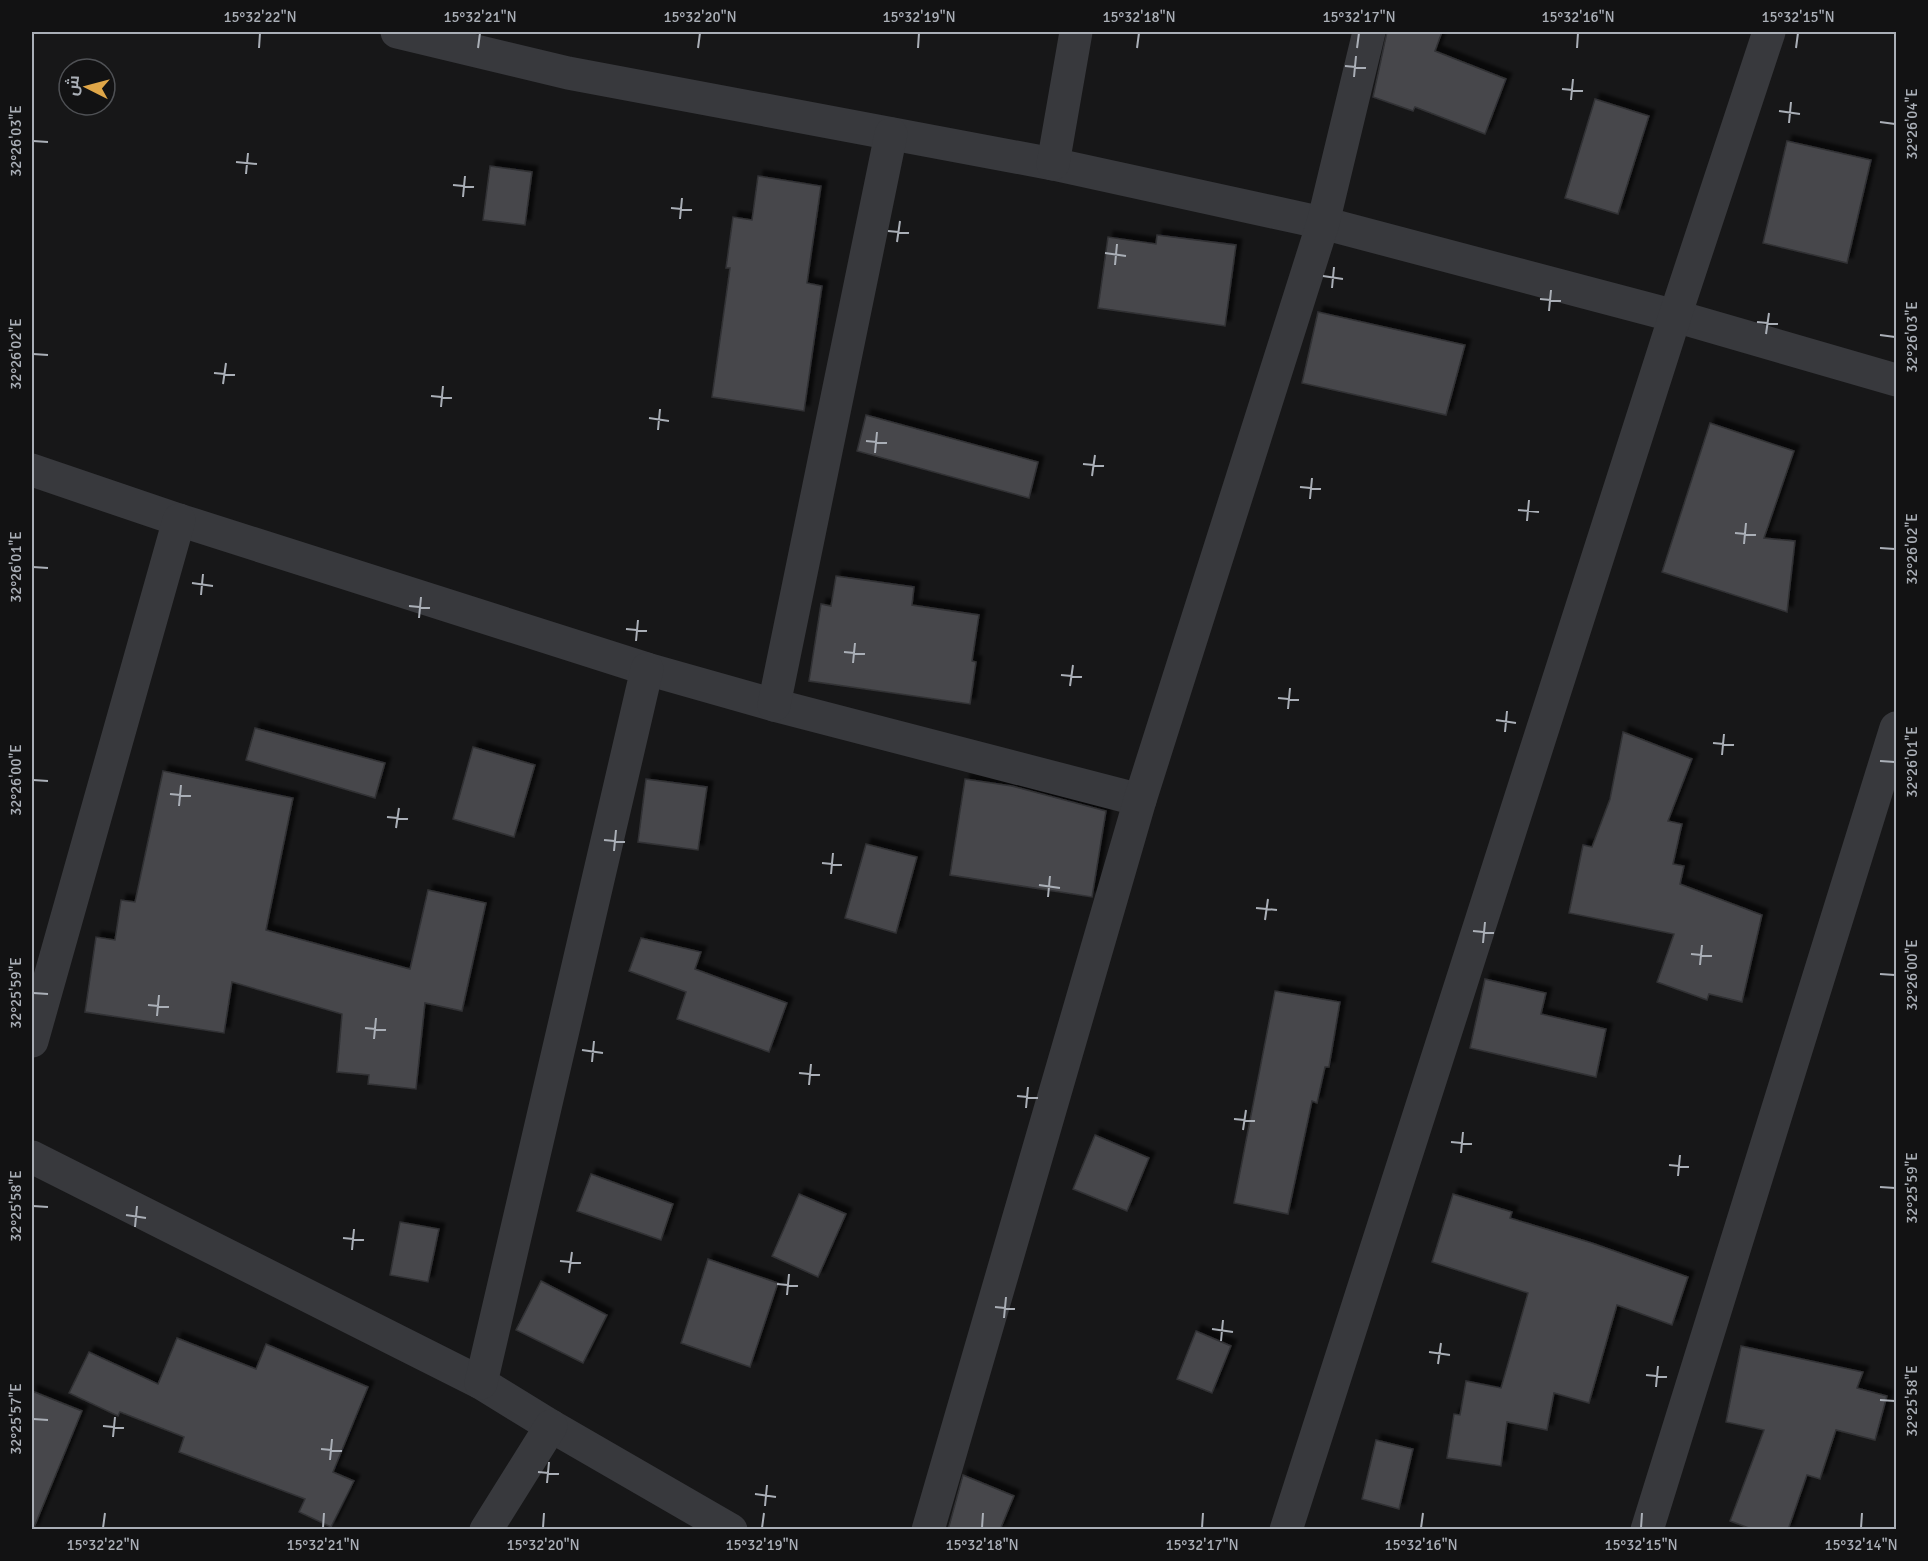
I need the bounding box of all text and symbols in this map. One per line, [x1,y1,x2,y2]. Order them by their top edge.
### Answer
text: 15°32'22"N [223,8,297,26]
text: 15°32'21"N [443,8,517,26]
text: 15°32'20"N [663,8,737,26]
text: 15°32'19"N [882,8,956,26]
text: 15°32'18"N [1102,8,1176,26]
text: 15°32'17"N [1322,8,1396,26]
text: 15°32'16"N [1541,8,1615,26]
text: 15°32'15"N [1761,8,1835,26]
north arrow [57,57,117,117]
text: ش [62,74,84,97]
text: 32°26'04"E [1903,88,1921,160]
text: 32°26'03"E [7,105,25,177]
text: 32°26'03"E [1903,301,1921,373]
text: 32°26'02"E [7,318,25,390]
text: 32°26'02"E [1903,513,1921,585]
text: 32°26'01"E [7,531,25,603]
text: 32°26'01"E [1903,726,1921,798]
text: 32°26'00"E [7,744,25,816]
text: 32°26'00"E [1903,939,1921,1011]
text: 32°25'59"E [7,957,25,1029]
text: 32°25'59"E [1903,1152,1921,1224]
text: 32°25'58"E [7,1170,25,1242]
text: 32°25'58"E [1903,1365,1921,1437]
text: 32°25'57"E [7,1383,25,1455]
text: 15°32'22"N [66,1536,140,1554]
text: 15°32'21"N [286,1536,360,1554]
text: 15°32'20"N [506,1536,580,1554]
text: 15°32'19"N [725,1536,799,1554]
text: 15°32'18"N [945,1536,1019,1554]
text: 15°32'17"N [1165,1536,1239,1554]
text: 15°32'16"N [1384,1536,1458,1554]
text: 15°32'15"N [1604,1536,1678,1554]
text: 15°32'14"N [1824,1536,1898,1554]

